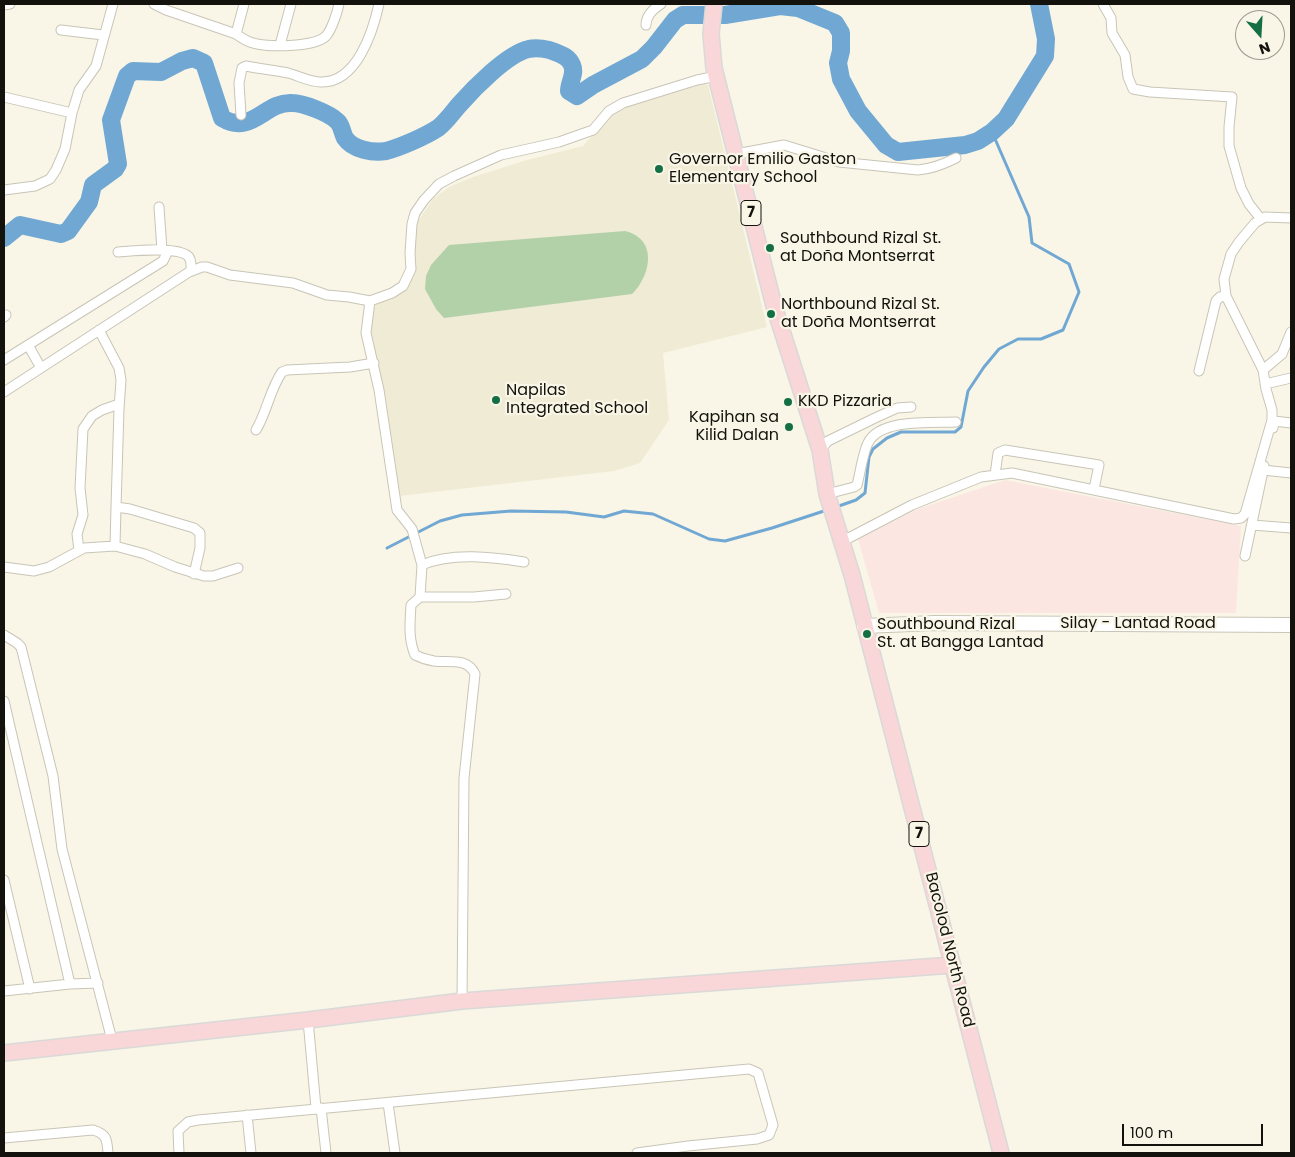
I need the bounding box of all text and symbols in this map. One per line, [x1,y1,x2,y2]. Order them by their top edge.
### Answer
north arrow [1235,10,1285,60]
text: N [1256,37,1273,59]
place label: Governor Emilio Gaston Elementary School [669,150,856,188]
marker: Governor Emilio Gaston Elementary School [653,163,665,175]
road number: 7 [741,200,761,226]
place label: Southbound Rizal St. at Doña Montserrat [780,229,941,267]
marker: Southbound Rizal St. at Doña Montserrat [764,242,776,254]
place label: Northbound Rizal St. at Doña Montserrat [781,295,940,333]
marker: Northbound Rizal St. at Doña Montserrat [765,308,777,320]
place label: Napilas Integrated School [506,381,648,419]
place label: KKD Pizzaria [798,392,892,412]
marker: Napilas Integrated School [490,394,502,406]
marker: KKD Pizzaria [782,396,794,408]
place label: Kapihan sa Kilid Dalan [689,408,779,446]
marker: Kapihan sa Kilid Dalan [783,421,795,433]
street label: Silay - Lantad Road [1060,614,1216,634]
place label: Southbound Rizal St. at Bangga Lantad [877,615,1044,653]
marker: Southbound Rizal St. at Bangga Lantad [861,628,873,640]
road number: 7 [909,822,929,846]
street label: Bacolod North Road [920,870,978,1030]
scale bar [1125,1114,1266,1146]
text: 100 m [1130,1122,1173,1143]

